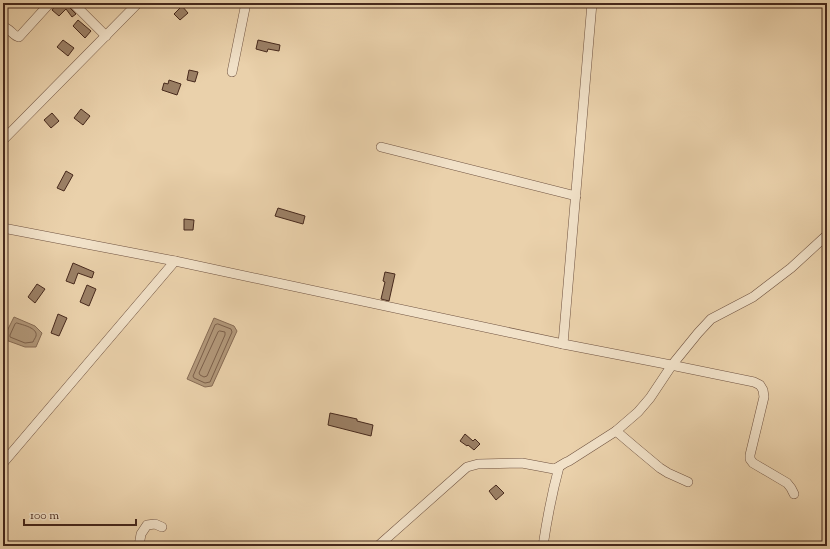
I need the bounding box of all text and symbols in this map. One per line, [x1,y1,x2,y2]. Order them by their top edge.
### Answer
scale bar [24,501,136,527]
text: 100 m [30,507,59,525]

